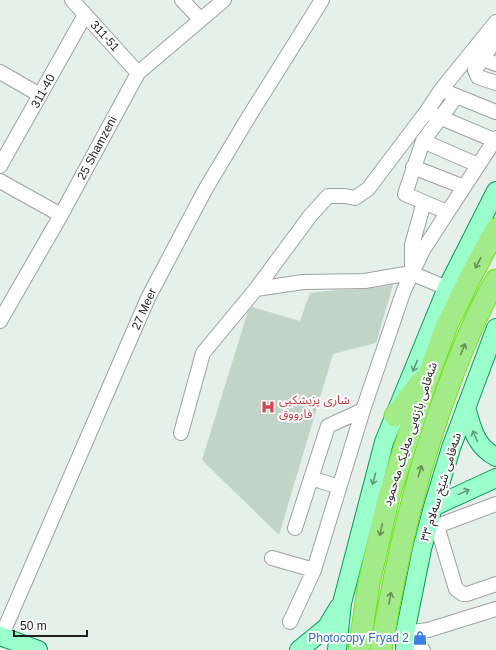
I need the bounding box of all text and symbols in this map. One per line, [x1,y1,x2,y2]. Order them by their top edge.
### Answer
street label: 311-51 [88,18,123,54]
street label: 311-40 [28,71,58,110]
street label: 25 Shamzeni [74,114,120,182]
one-way arrow [473,257,481,269]
street label: 27 Meer [129,286,159,332]
one-way arrow [459,343,467,355]
one-way arrow [411,359,418,371]
street label: شەقامی بازنەیی مەلیک مەحمود [380,360,440,508]
place label: شاری پزیشکیی فارووق [279,393,350,421]
hospital icon: شاری پزیشکیی فارووق [260,399,276,415]
one-way arrow [471,430,478,442]
street label: شەقامی شێخ سەلام ٣٣ [418,431,466,544]
one-way arrow [417,465,424,478]
one-way arrow [370,473,377,486]
one-way arrow [458,488,470,495]
one-way arrow [377,523,385,536]
one-way arrow [386,592,394,605]
scale bar [14,612,87,638]
text: 50 m [20,619,47,633]
shop icon: Photocopy Fryad 2 [412,630,428,646]
place label: Photocopy Fryad 2 [308,631,409,645]

